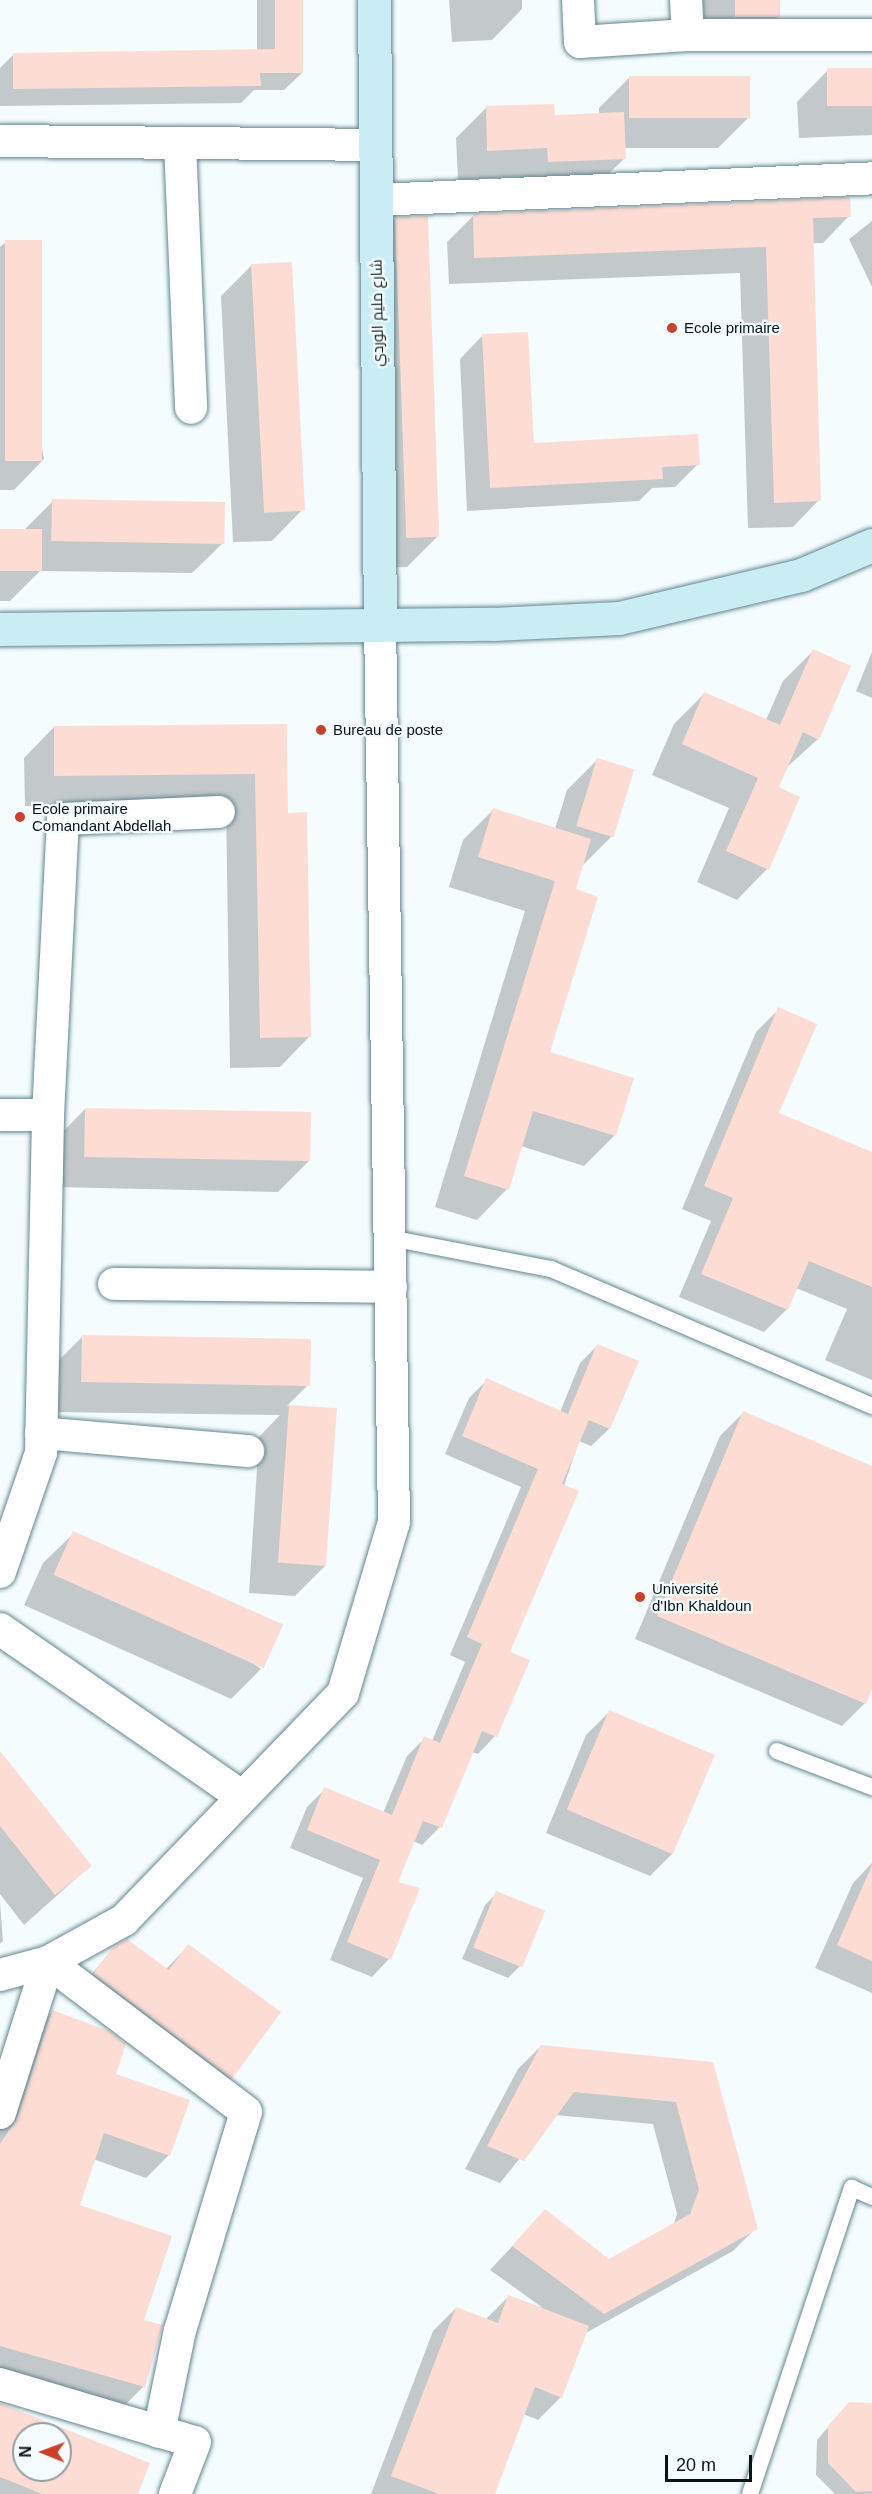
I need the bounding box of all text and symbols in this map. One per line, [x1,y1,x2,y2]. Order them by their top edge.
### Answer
street label: شارع مليم الوردي [367,259,387,367]
place label: Ecole primaire [684,319,780,337]
marker: Ecole primaire [665,321,679,335]
place label: Bureau de poste [333,721,443,739]
marker: Bureau de poste [314,723,328,737]
place label: Ecole primaire Comandant Abdellah [32,799,172,834]
marker: Ecole primaire Comandant Abdellah [13,810,27,824]
place label: Université d'Ibn Khaldoun [652,1579,752,1614]
marker: Université d'Ibn Khaldoun [633,1590,647,1604]
north arrow [12,2422,72,2482]
scale bar [668,2443,755,2481]
text: N [17,2446,34,2458]
text: 20 m [676,2455,716,2475]

